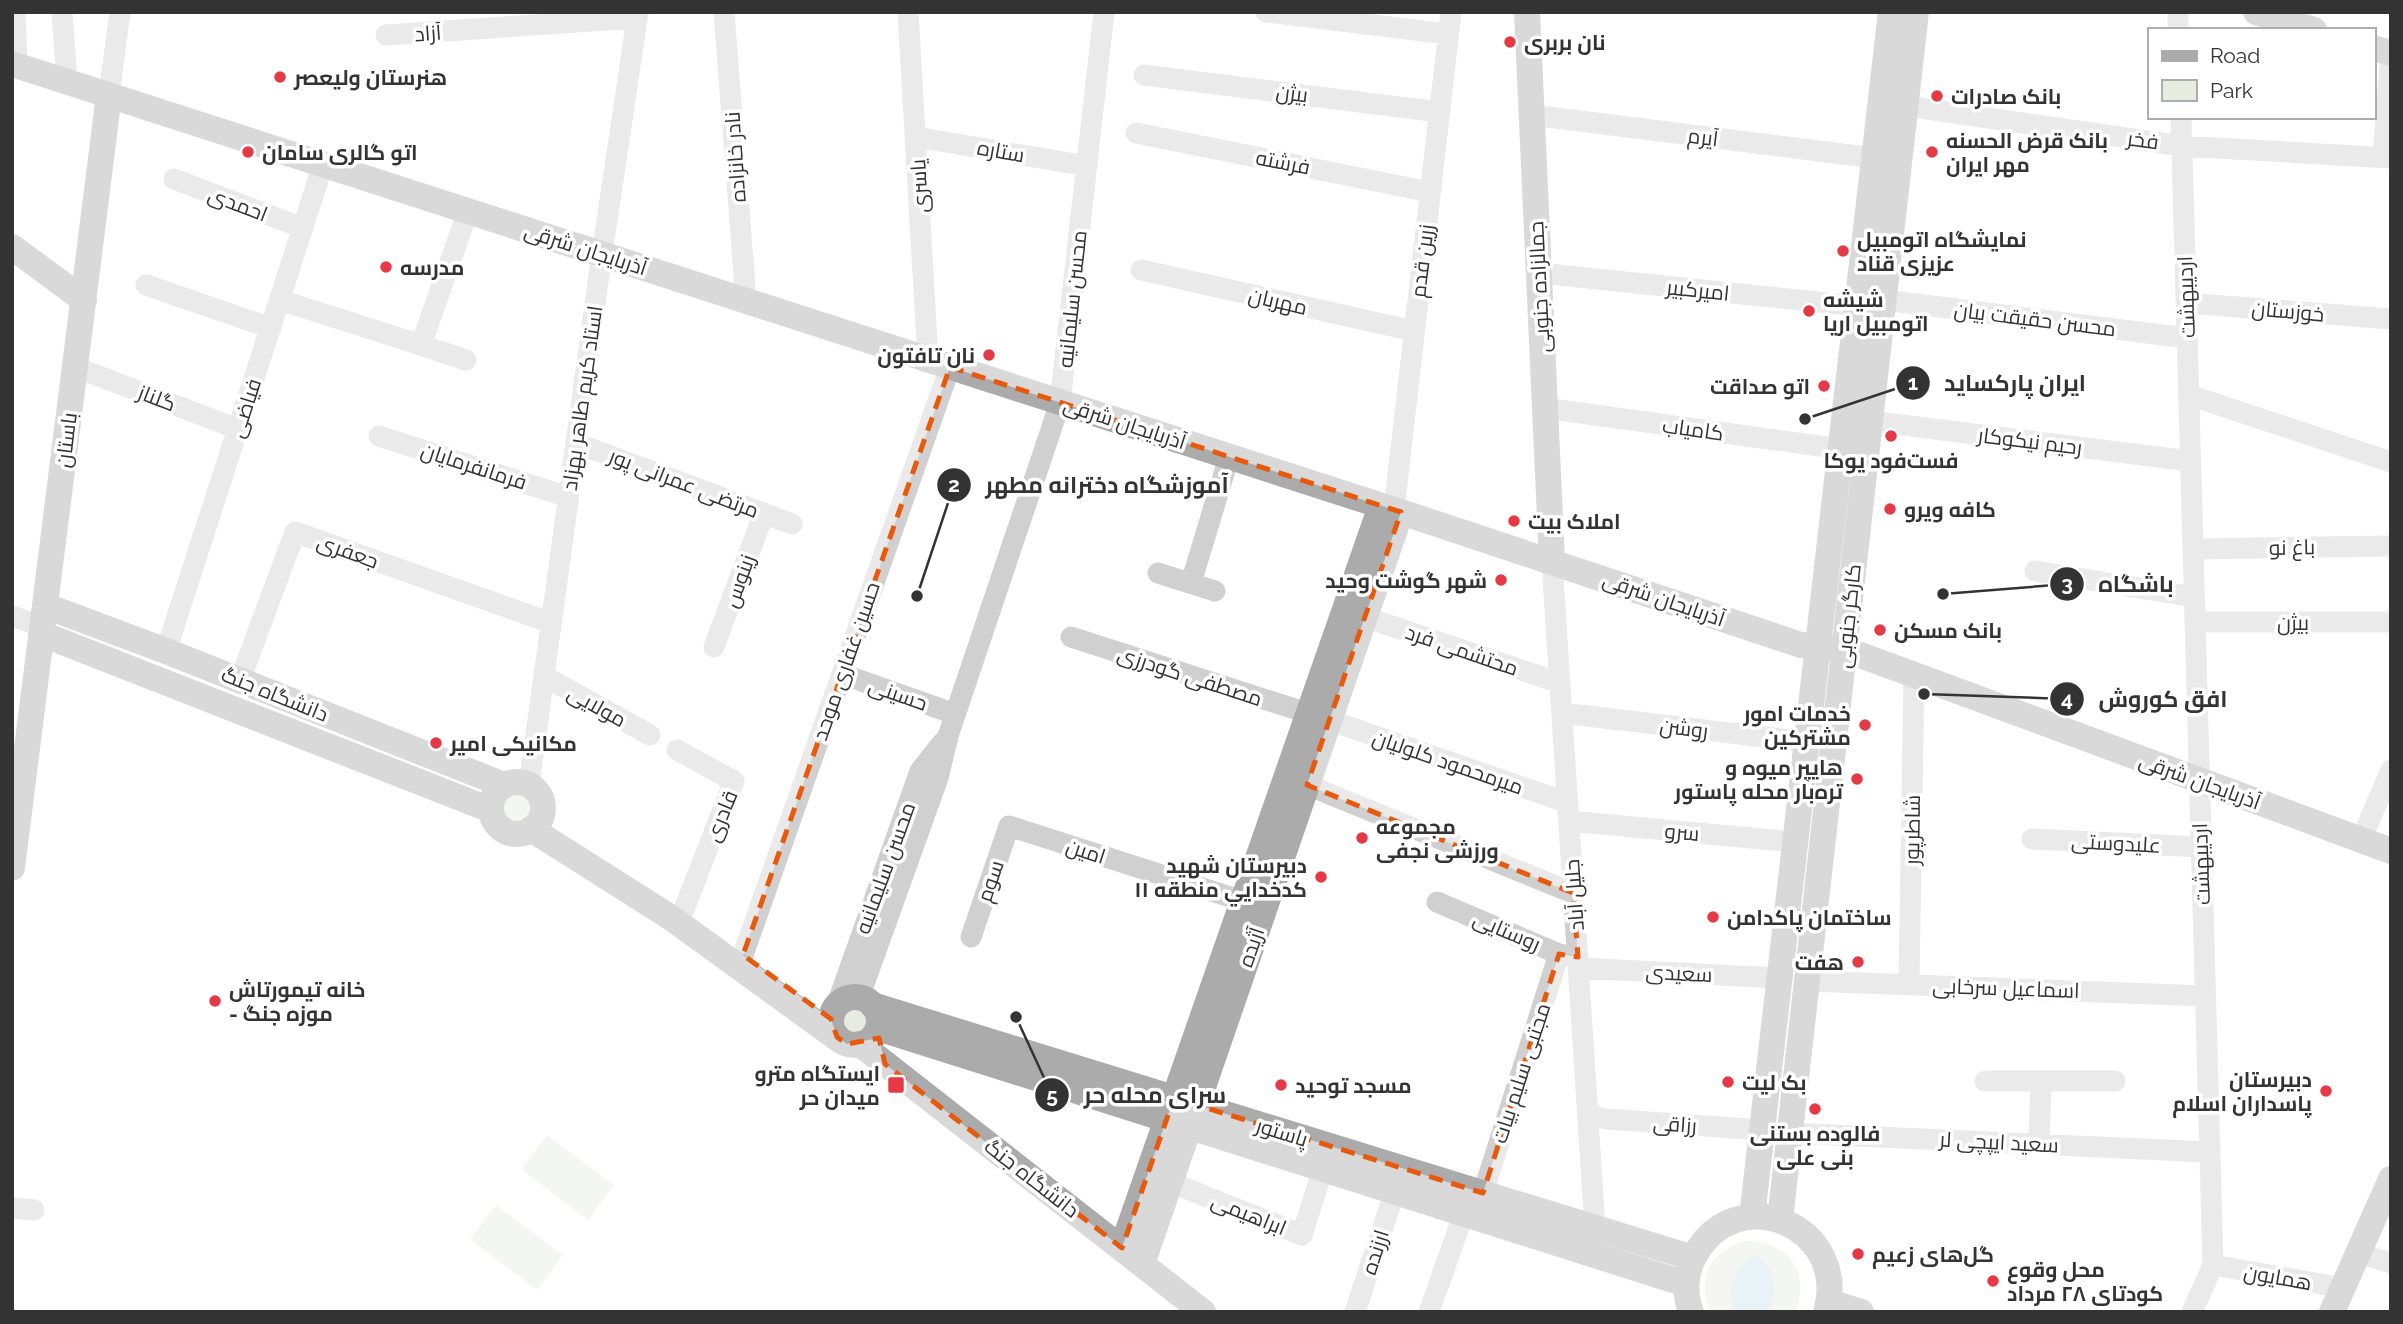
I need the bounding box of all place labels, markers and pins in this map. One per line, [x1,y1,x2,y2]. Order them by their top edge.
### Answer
place label: نان بربری [1524,30,1606,55]
marker: نان بربری [1502,34,1518,50]
place label: هنرستان ولیعصر [293,65,447,91]
marker: هنرستان ولیعصر [272,69,288,85]
place label: بانک صادرات [1951,84,2061,109]
marker: بانک صادرات [1929,88,1945,104]
place label: بانک قرض الحسنه مهر ایران [1946,128,2108,178]
place label: اتو گالری سامان [262,140,418,166]
marker: اتو گالری سامان [240,144,256,160]
marker: بانک قرض الحسنه مهر ایران [1924,144,1940,160]
place label: نمایشگاه اتومبیل عزیزی قناد [1857,227,2027,276]
marker: نمایشگاه اتومبیل عزیزی قناد [1835,243,1851,259]
place label: مدرسه [400,255,464,280]
marker: مدرسه [378,259,394,275]
place label: شیشه اتومبیل اریا [1823,287,1929,337]
marker: شیشه اتومبیل اریا [1801,303,1817,319]
place label: نان تافتون [877,343,975,369]
marker: نان تافتون [981,347,997,363]
callout: ایران پارکساید [1895,361,2100,405]
place label: اتو صداقت [1710,374,1810,400]
marker: اتو صداقت [1816,378,1832,394]
marker: فست‌فود یوکا [1883,428,1899,444]
place label: فست‌فود یوکا [1824,448,1958,474]
callout: آموزشگاه دخترانه مطهر [937,463,1243,507]
place label: کافه ویرو [1904,497,1996,523]
marker: کافه ویرو [1882,501,1898,517]
place label: املاک بیت [1528,509,1621,534]
marker: املاک بیت [1506,513,1522,529]
callout: باشگاه [2050,562,2188,606]
place label: شهر گوشت وحید [1325,568,1487,594]
marker: شهر گوشت وحید [1493,572,1509,588]
place label: بانک مسکن [1894,618,2002,643]
marker: بانک مسکن [1872,622,1888,638]
callout: افق کوروش [2050,677,2241,721]
place label: خدمات امور مشترکین [1742,701,1851,750]
marker: خدمات امور مشترکین [1857,717,1873,733]
place label: مکانیکی امیر [449,731,577,756]
marker: مکانیکی امیر [428,735,444,751]
place label: هایپر میوه و تره‌بار محله پاستور [1673,755,1844,807]
marker: هایپر میوه و تره‌بار محله پاستور [1849,771,1865,787]
place label: مجموعه ورزشی نجفی [1376,814,1499,864]
marker: مجموعه ورزشی نجفی [1354,830,1370,846]
place label: دبيرستان شهيد كدخدايي منطقه ١١ [1134,853,1307,907]
marker: دبيرستان شهيد كدخدايي منطقه ١١ [1313,869,1329,885]
place label: ساختمان پاکدامن [1727,905,1892,933]
marker: ساختمان پاکدامن [1705,909,1721,925]
place label: هفت [1795,950,1844,975]
marker: هفت [1850,954,1866,970]
place label: خانه تیمورتاش - موزه جنگ [229,977,365,1027]
marker: خانه تیمورتاش - موزه جنگ [207,993,223,1009]
place label: ایستگاه مترو میدان حر [755,1061,880,1110]
place label: دبیرستان پاسداران اسلام [2172,1067,2312,1119]
place label: بک لیت [1742,1070,1806,1095]
callout: سرای محله حر [1034,1073,1240,1117]
place label: مسجد توحید [1295,1073,1412,1099]
marker: بک لیت [1720,1074,1736,1090]
marker: ایستگاه مترو میدان حر [886,1075,906,1095]
marker: مسجد توحید [1273,1077,1289,1093]
marker: دبیرستان پاسداران اسلام [2318,1083,2334,1099]
marker: فالوده بستنی بنی علی [1807,1101,1823,1117]
place label: فالوده بستنی بنی علی [1750,1121,1880,1170]
place label: گل‌های زعیم [1872,1242,1994,1269]
marker: گل‌های زعیم [1850,1246,1866,1262]
place label: محل وقوع کودتای ۲۸ مرداد [2007,1257,2163,1307]
marker: محل وقوع کودتای ۲۸ مرداد [1985,1273,2001,1289]

